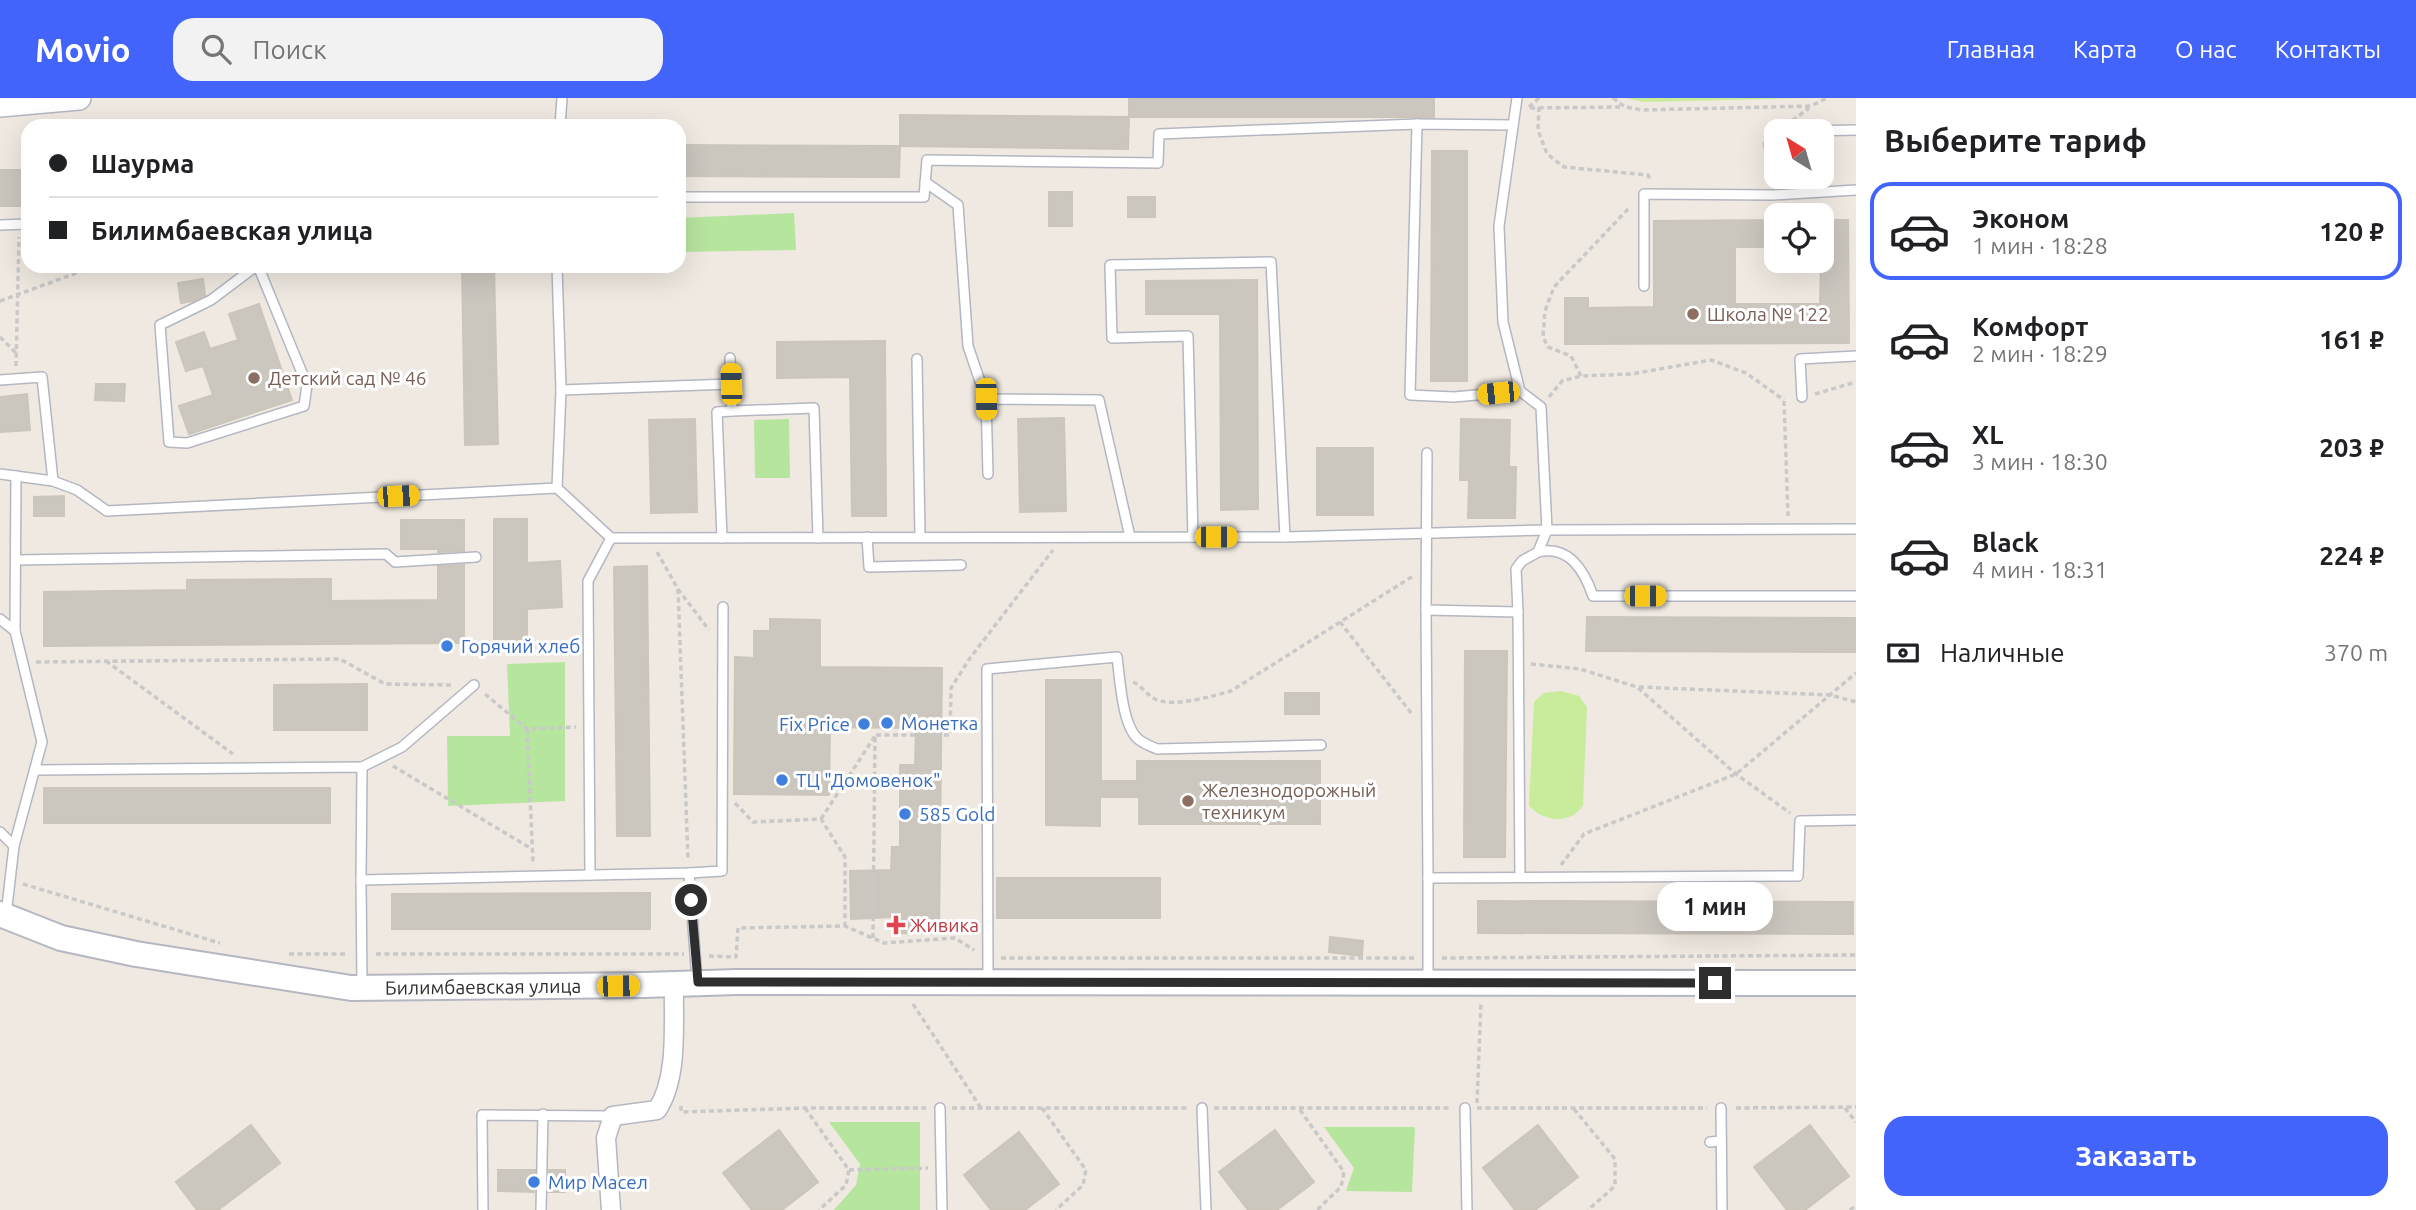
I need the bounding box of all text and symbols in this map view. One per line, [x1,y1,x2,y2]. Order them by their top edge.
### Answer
search box [173,18,663,81]
icon: search [197,30,235,68]
text: Movio [35,31,131,68]
text: Поиск [253,35,327,64]
text: Главная [1947,36,2035,63]
text: Карта [2073,36,2137,63]
text: О нас [2175,36,2237,63]
text: Контакты [2275,36,2381,63]
north arrow [1764,119,1834,189]
map controls [1764,119,1834,273]
text: Выберите тариф [1884,122,2147,158]
text: Шаурма [91,149,194,178]
icon: car [1888,200,1951,263]
button: locate [1764,203,1834,273]
text: Эконом [1972,204,2069,233]
text: Билимбаевская улица [91,216,373,245]
text: 120 ₽ [2319,217,2384,246]
text: 1 мин · 18:28 [1972,233,2108,258]
place label: Школа № 122 [1707,303,1829,325]
marker: Школа № 122 [1685,306,1701,322]
icon: car [1888,308,1951,371]
text: Комфорт [1972,312,2088,341]
text: 161 ₽ [2319,325,2384,354]
text: 2 мин · 18:29 [1972,341,2108,366]
car [720,363,743,405]
place label: Детский сад № 46 [268,367,426,389]
marker: Детский сад № 46 [246,370,262,386]
car [976,378,997,420]
car [1477,380,1520,406]
icon: car [1888,416,1951,479]
text: XL [1972,420,2003,449]
text: 203 ₽ [2319,433,2384,462]
text: 3 мин · 18:30 [1972,449,2108,474]
car [377,484,420,508]
icon: car [1888,524,1951,587]
car [1196,527,1238,548]
text: Black [1972,528,2039,557]
text: 224 ₽ [2319,541,2384,570]
text: 4 мин · 18:31 [1972,557,2108,582]
car [1625,586,1667,607]
icon: cash [1884,634,1922,672]
place label: Горячий хлеб [461,635,580,657]
marker: Горячий хлеб [439,638,455,654]
text: Наличные [1940,638,2065,667]
text: 370 m [2324,640,2388,665]
place label: Монетка [901,712,978,734]
place label: Fix Price [779,713,850,735]
marker: Монетка [879,715,895,731]
marker: Fix Price [856,716,872,732]
place label: ТЦ "Домовенок" [796,769,941,791]
marker: ТЦ "Домовенок" [774,772,790,788]
place label: Железнодорожный техникум [1202,779,1376,823]
marker: Железнодорожный техникум [1180,793,1196,809]
place label: 585 Gold [919,803,995,825]
marker: 585 Gold [897,806,913,822]
callout: 1 мин [1657,882,1773,930]
route start [675,884,707,916]
text: 1 мин [1683,894,1747,919]
place label: Живика [910,914,979,936]
marker: Живика [888,917,904,933]
route end [1699,967,1731,999]
street label: Билимбаевская улица [385,975,581,999]
car [597,975,640,997]
button: Заказать [1884,1116,2388,1196]
place label: Мир Масел [548,1171,648,1193]
marker: Мир Масел [526,1174,542,1190]

